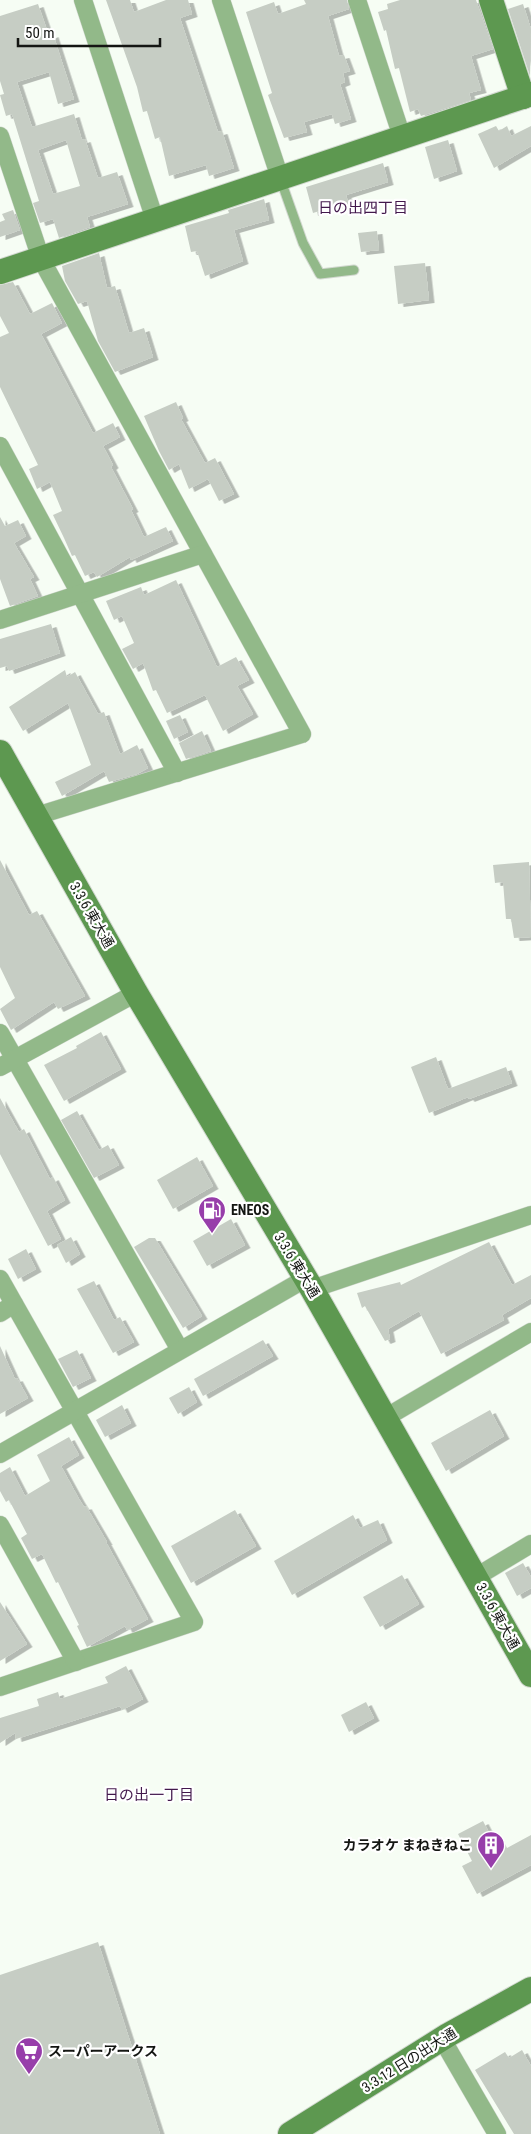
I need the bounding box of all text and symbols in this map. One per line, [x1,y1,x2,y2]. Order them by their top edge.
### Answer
scale bar [18,15,160,47]
text: 50 m [25,24,55,42]
district label: 日の出四丁目 [318,199,408,217]
street label: 3.3.6 東大通 [67,879,117,951]
fuel station icon: ENEOS [197,1195,227,1234]
place label: ENEOS [231,1202,270,1218]
street label: 3.3.6 東大通 [271,1229,323,1301]
street label: 3.3.6 東大通 [473,1580,523,1652]
district label: 日の出一丁目 [104,1786,194,1804]
building icon: カラオケ まねきねこ [476,1830,506,1869]
place label: カラオケ まねきねこ [343,1837,472,1853]
street label: 3.3.12 日の出大通 [359,2025,459,2095]
supermarket icon: スーパーアークス [14,2036,44,2075]
place label: スーパーアークス [48,2043,158,2059]

